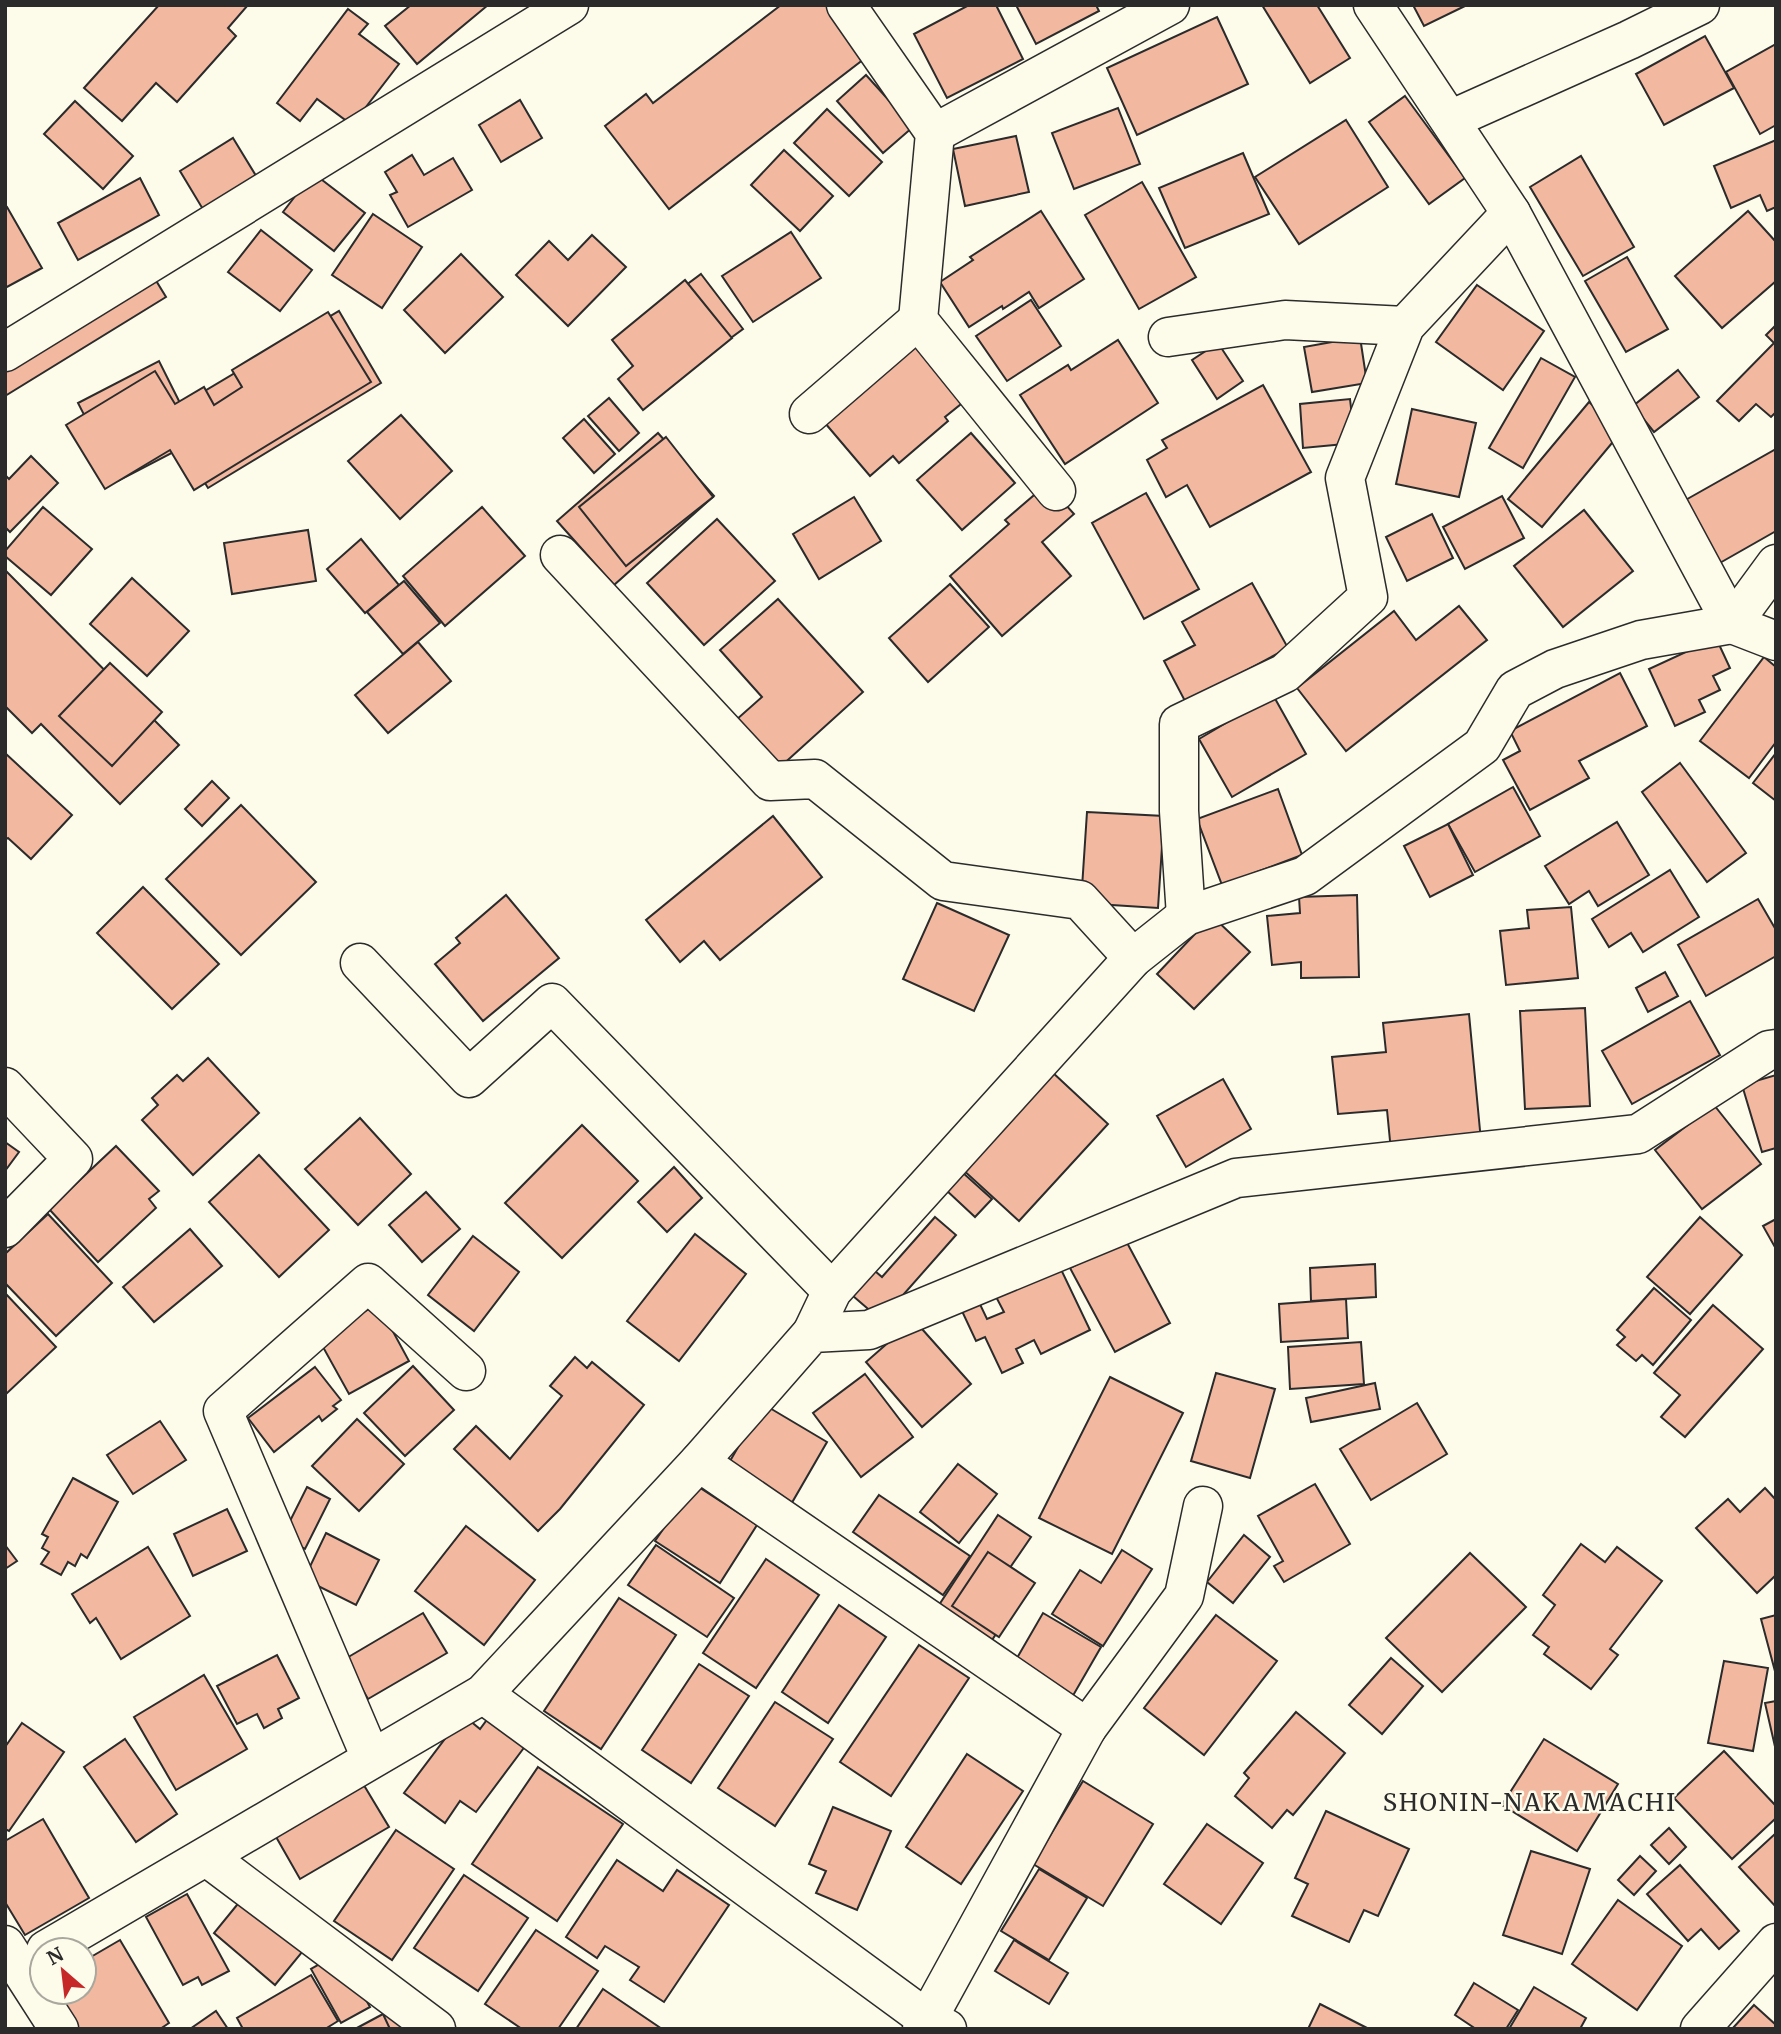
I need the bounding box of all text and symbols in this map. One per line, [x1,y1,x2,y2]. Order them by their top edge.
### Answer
district label: SHONIN-NAKAMACHI [1383,1787,1677,1818]
north arrow [28,1936,98,2006]
text: N [43,1942,67,1970]

